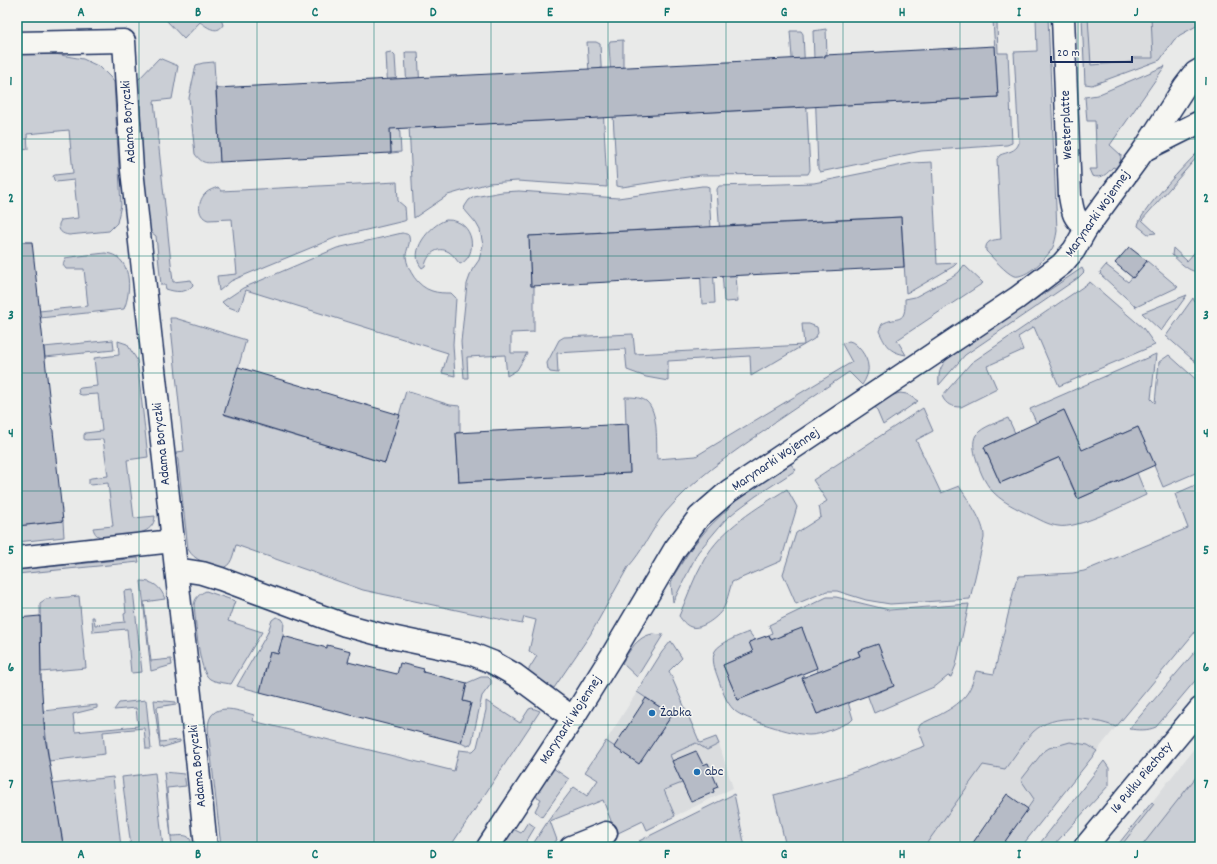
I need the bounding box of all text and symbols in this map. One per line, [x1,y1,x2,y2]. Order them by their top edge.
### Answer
text: A [77,4,85,23]
text: B [195,4,201,23]
text: C [312,4,319,23]
text: D [430,4,437,23]
text: E [547,4,554,23]
text: F [664,4,670,23]
text: G [781,4,788,23]
text: H [899,4,906,23]
text: I [1017,4,1022,23]
text: J [1134,4,1139,23]
scale bar [1051,38,1132,64]
text: 20 m [1057,45,1080,62]
text: 1 [10,73,13,92]
text: 1 [1205,73,1208,92]
street label: Adama Boryczki [116,79,142,164]
street label: Westerplatte [1056,90,1078,160]
street label: Marynarki Wojennej [1060,166,1136,262]
text: 2 [8,190,14,209]
text: 2 [1203,190,1209,209]
text: 3 [8,307,14,326]
text: 3 [1203,307,1209,326]
street label: Adama Boryczki [148,401,176,486]
street label: Marynarki Wojennej [728,423,824,497]
text: 4 [8,425,14,444]
text: 4 [1203,425,1209,444]
text: 5 [8,542,14,561]
text: 5 [1203,542,1209,561]
text: 6 [8,659,15,678]
text: 6 [1203,659,1210,678]
street label: Marynarki Wojennej [535,672,607,768]
place label: Żabka [660,703,692,723]
marker: Żabka [647,708,657,718]
street label: Adama Boryczki [184,723,212,808]
street label: 16 Pułku Piechoty [1106,738,1178,818]
place label: abc [705,762,724,782]
marker: abc [692,767,702,777]
text: 7 [9,776,14,795]
text: 7 [1204,776,1209,795]
text: A [77,846,85,864]
text: B [195,846,201,864]
text: C [312,846,319,864]
text: D [430,846,437,864]
text: E [547,846,554,864]
text: F [664,846,670,864]
text: G [781,846,788,864]
text: H [899,846,906,864]
text: I [1017,846,1022,864]
text: J [1134,846,1139,864]

